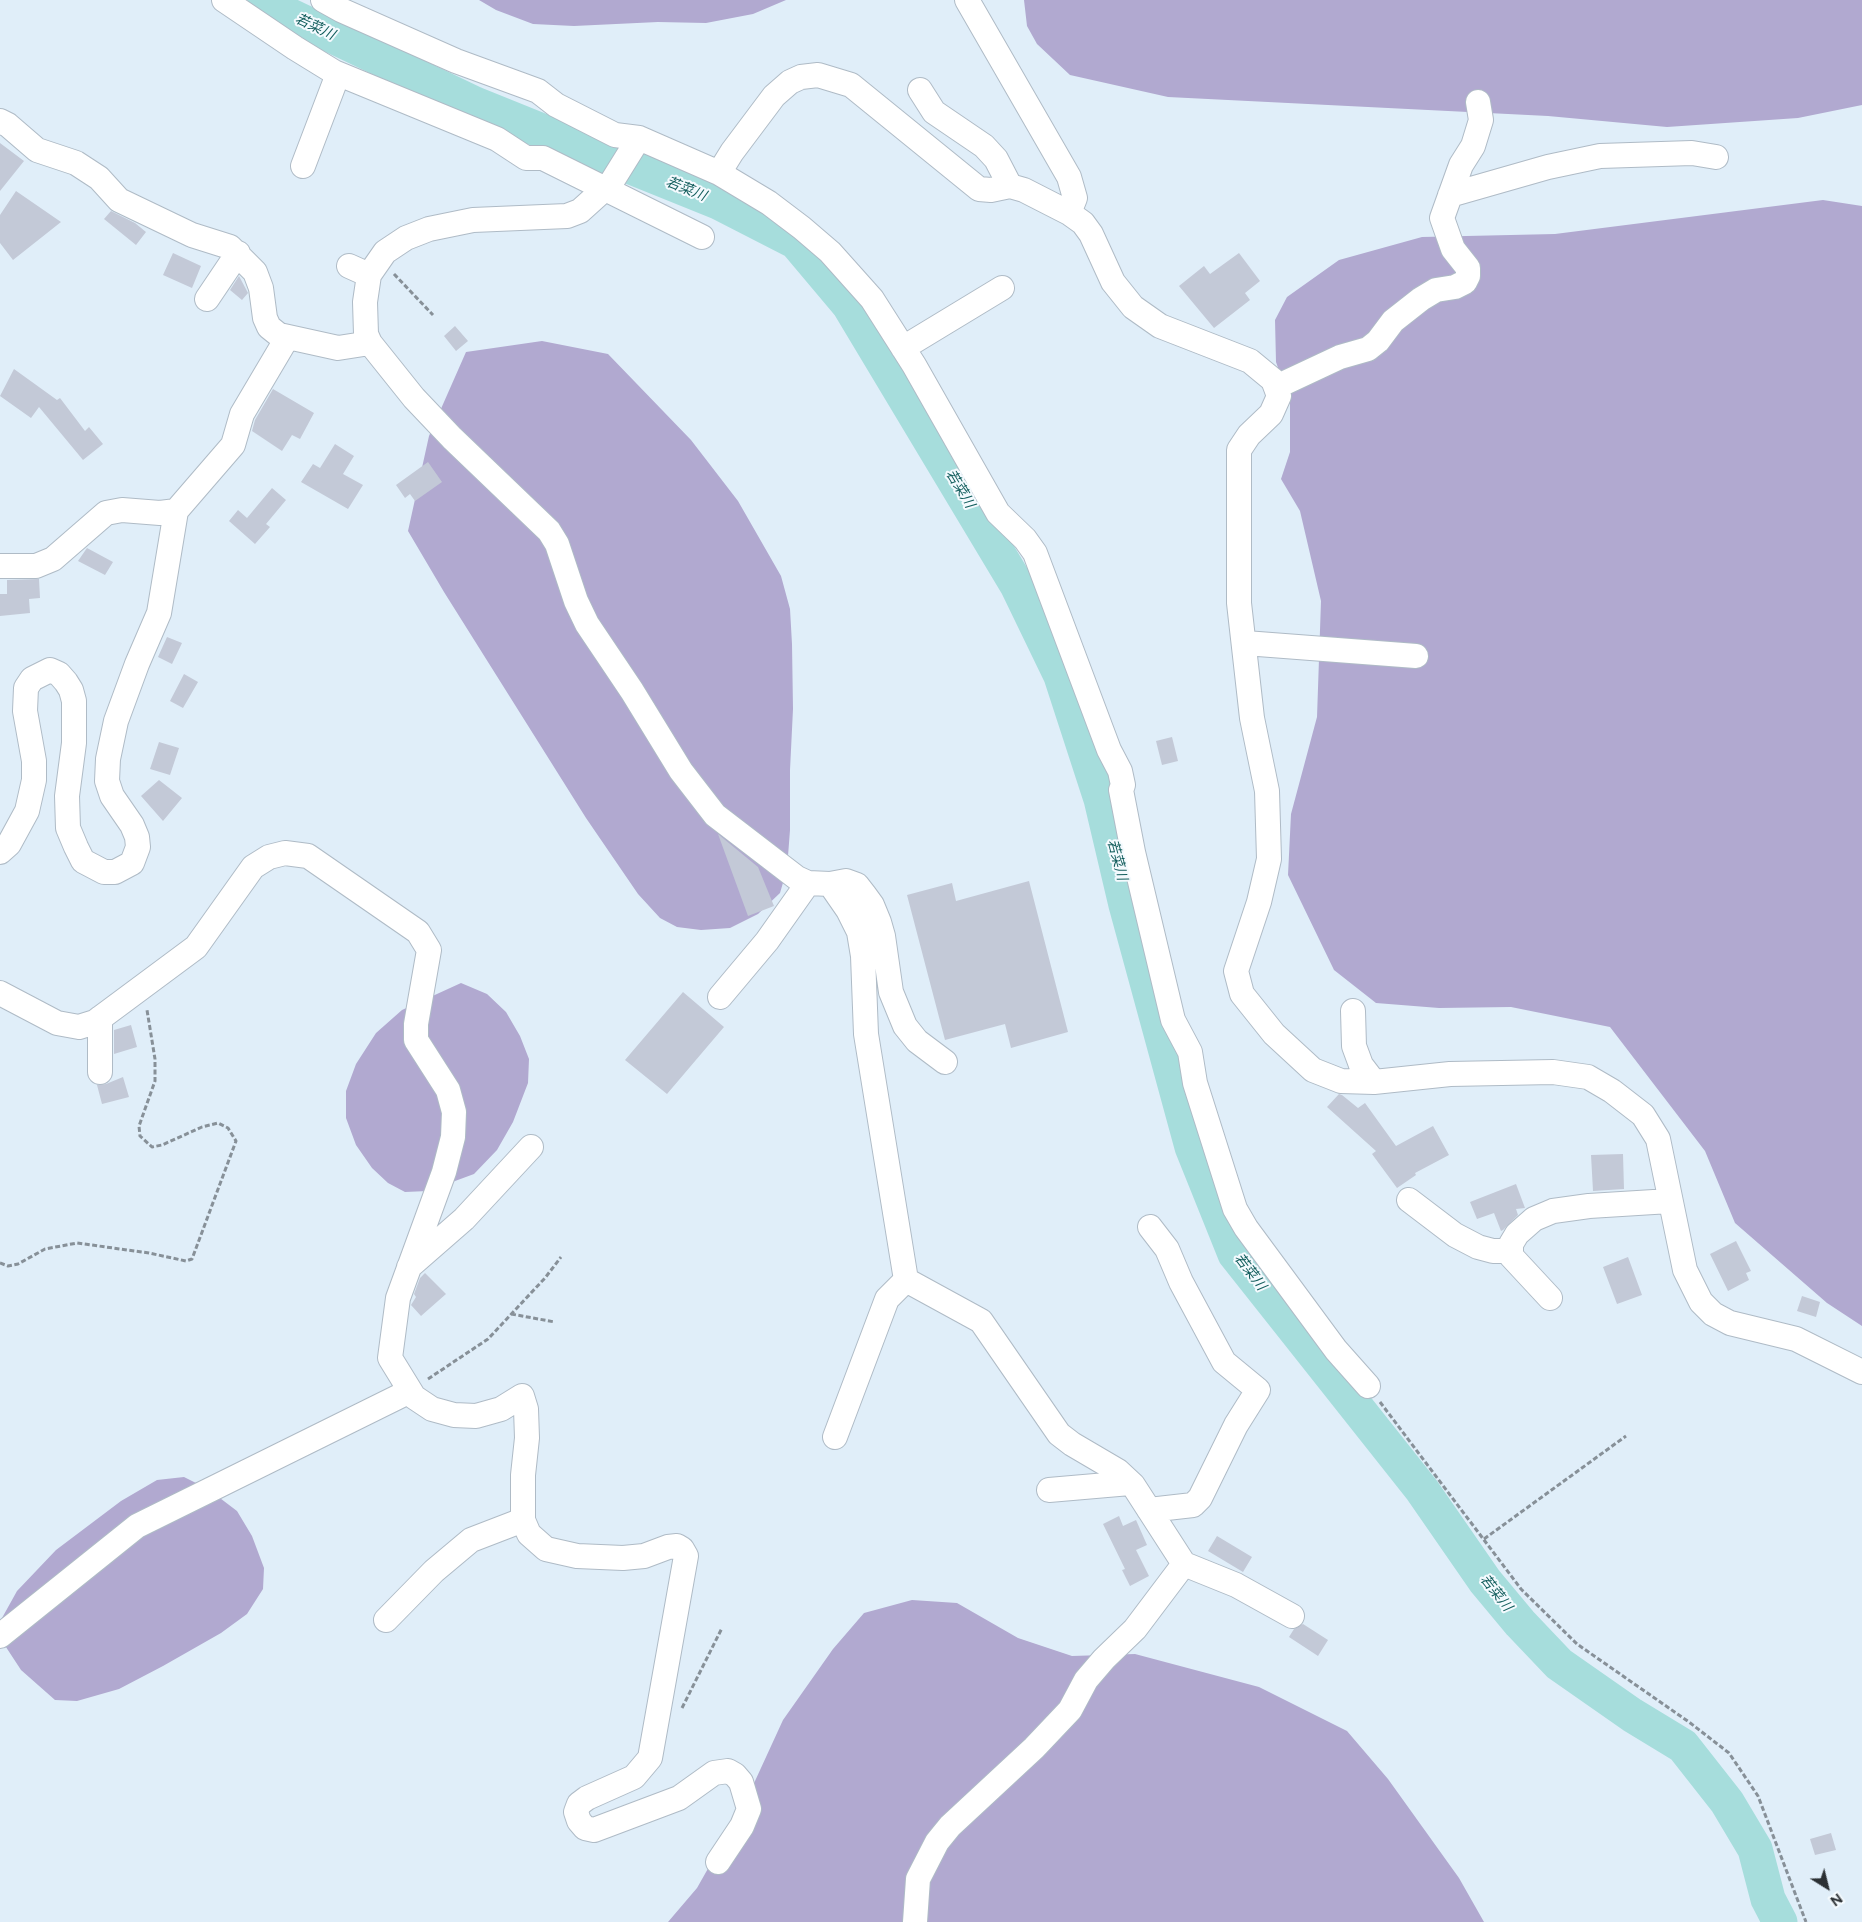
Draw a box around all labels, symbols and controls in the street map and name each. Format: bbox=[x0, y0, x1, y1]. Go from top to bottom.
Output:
water label: 若菜川 bbox=[292, 11, 338, 43]
water label: 若菜川 bbox=[663, 173, 709, 205]
water label: 若菜川 bbox=[942, 467, 978, 511]
water label: 若菜川 bbox=[1103, 838, 1131, 882]
water label: 若菜川 bbox=[1231, 1250, 1269, 1294]
water label: 若菜川 bbox=[1476, 1571, 1516, 1615]
north arrow bbox=[1802, 1862, 1852, 1912]
text: N bbox=[1827, 1889, 1845, 1910]

